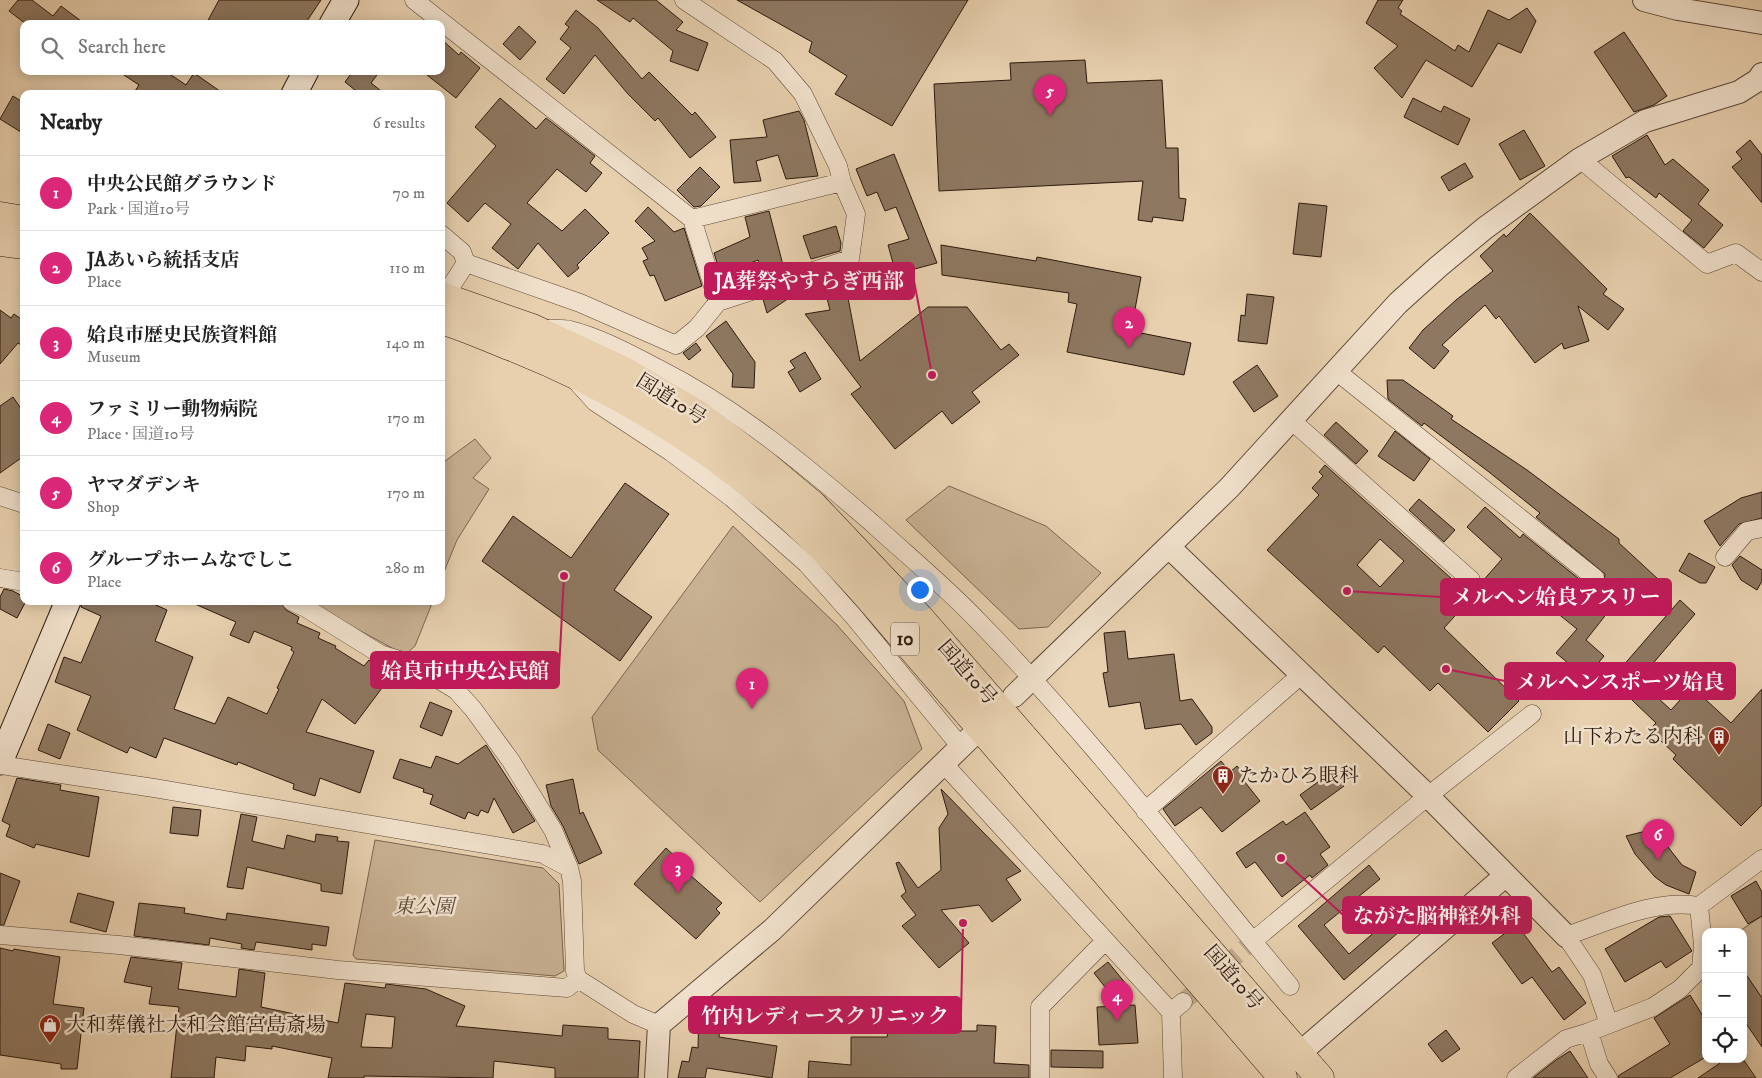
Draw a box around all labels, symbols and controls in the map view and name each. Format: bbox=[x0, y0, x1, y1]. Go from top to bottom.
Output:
search box bbox=[20, 20, 445, 75]
icon: search bbox=[38, 34, 66, 62]
text: Search here bbox=[78, 36, 166, 59]
pin: 5 bbox=[1034, 75, 1066, 116]
text: Nearby bbox=[40, 110, 102, 136]
text: 6 results bbox=[372, 113, 425, 133]
text: 中央公民館グラウンド bbox=[87, 173, 277, 196]
text: 1 bbox=[53, 183, 59, 203]
text: 70 m bbox=[393, 183, 425, 203]
text: Park · 国道10号 bbox=[87, 199, 190, 219]
text: JAあいら統括支店 bbox=[87, 249, 239, 272]
text: 2 bbox=[52, 258, 60, 278]
text: 110 m bbox=[389, 258, 425, 278]
callout: JA葬祭やすらぎ西部 bbox=[705, 263, 914, 299]
text: JA葬祭やすらぎ西部 bbox=[712, 269, 904, 295]
text: Place bbox=[87, 272, 121, 292]
pin: 2 bbox=[1113, 307, 1145, 348]
text: 姶良市歴史民族資料館 bbox=[87, 324, 277, 347]
text: 3 bbox=[53, 333, 59, 353]
text: 140 m bbox=[386, 333, 425, 353]
text: Museum bbox=[87, 347, 141, 367]
street label: 国道10号 bbox=[631, 369, 711, 431]
text: ファミリー動物病院 bbox=[87, 398, 258, 421]
text: 4 bbox=[51, 408, 61, 428]
text: 170 m bbox=[387, 408, 425, 428]
text: Place · 国道10号 bbox=[87, 424, 194, 444]
text: ヤマダデンキ bbox=[87, 474, 201, 497]
text: 5 bbox=[52, 483, 60, 503]
text: 170 m bbox=[387, 483, 425, 503]
text: Shop bbox=[87, 497, 120, 517]
text: グループホームなでしこ bbox=[87, 549, 294, 572]
text: 6 bbox=[52, 558, 60, 578]
text: 280 m bbox=[385, 558, 425, 578]
text: Place bbox=[87, 572, 121, 592]
your location bbox=[907, 577, 933, 603]
callout: メルヘン姶良アスリー bbox=[1441, 579, 1671, 615]
text: メルヘン姶良アスリー bbox=[1451, 585, 1661, 611]
road number: 10 bbox=[891, 622, 919, 656]
street label: 国道10号 bbox=[932, 635, 1002, 711]
callout: 姶良市中央公民館 bbox=[371, 652, 559, 688]
text: 姶良市中央公民館 bbox=[381, 659, 549, 685]
callout: メルヘンスポーツ姶良 bbox=[1505, 663, 1735, 699]
pin: 1 bbox=[736, 668, 768, 709]
text: メルヘンスポーツ姶良 bbox=[1516, 670, 1724, 696]
place label: 山下わたる内科 bbox=[1563, 725, 1703, 750]
building icon: 山下わたる内科 bbox=[1707, 725, 1731, 756]
building icon: たかひろ眼科 bbox=[1211, 764, 1235, 795]
place label: たかひろ眼科 bbox=[1239, 764, 1359, 789]
pin: 6 bbox=[1642, 819, 1674, 860]
pin: 3 bbox=[662, 852, 694, 893]
park label: 東公園 bbox=[394, 895, 457, 920]
callout: ながた脳神経外科 bbox=[1343, 897, 1531, 933]
text: ながた脳神経外科 bbox=[1353, 904, 1521, 930]
map controls bbox=[1702, 928, 1747, 1063]
button: + bbox=[1702, 928, 1747, 973]
street label: 国道10号 bbox=[1198, 940, 1268, 1016]
button: − bbox=[1702, 973, 1747, 1018]
pin: 4 bbox=[1101, 980, 1133, 1021]
callout: 竹内レディースクリニック bbox=[689, 997, 961, 1033]
text: 竹内レディースクリニック bbox=[701, 1004, 949, 1030]
shop icon: 大和葬儀社大和会館宮島斎場 bbox=[38, 1013, 62, 1044]
place label: 大和葬儀社大和会館宮島斎場 bbox=[66, 1013, 326, 1038]
button: locate bbox=[1702, 1018, 1747, 1063]

